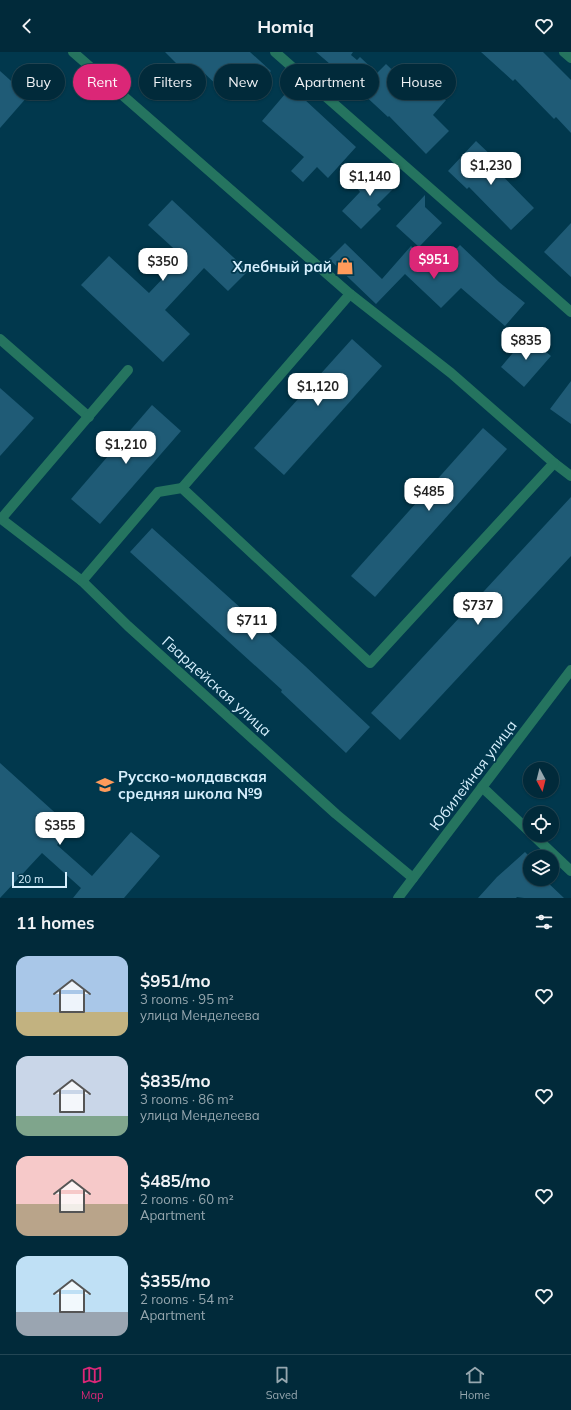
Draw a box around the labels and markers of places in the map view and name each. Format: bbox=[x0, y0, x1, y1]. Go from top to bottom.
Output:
pin: $1,230 bbox=[458, 152, 524, 186]
pin: $1,140 bbox=[337, 163, 403, 197]
pin: $951 bbox=[410, 246, 458, 280]
pin: $350 bbox=[139, 248, 187, 282]
shop icon: Хлебный рай bbox=[335, 256, 355, 276]
place label: Хлебный рай bbox=[232, 257, 332, 276]
pin: $835 bbox=[502, 327, 550, 361]
pin: $1,120 bbox=[285, 373, 351, 407]
pin: $1,210 bbox=[93, 431, 159, 465]
pin: $485 bbox=[405, 478, 453, 512]
pin: $737 bbox=[454, 592, 502, 626]
pin: $711 bbox=[228, 607, 276, 641]
place label: Русско-молдавская средняя школа №9 bbox=[118, 767, 267, 803]
school or university icon: Русско-молдавская средняя школа №9 bbox=[95, 775, 115, 795]
pin: $355 bbox=[36, 812, 84, 846]

